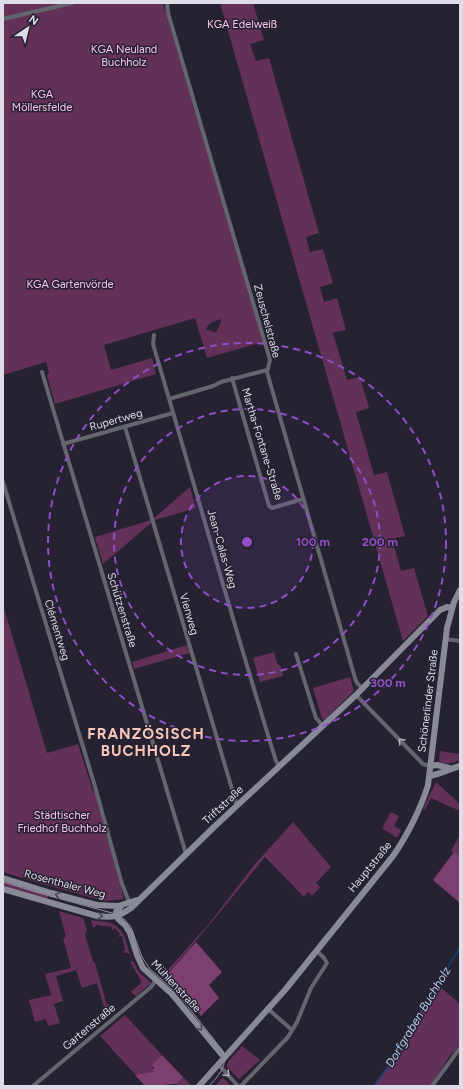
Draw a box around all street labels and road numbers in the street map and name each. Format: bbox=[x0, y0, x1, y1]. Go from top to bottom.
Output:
street label: Zeuschelstraße bbox=[251, 283, 283, 359]
street label: Martha-Fontane-Straße bbox=[239, 386, 285, 502]
street label: Rupertweg bbox=[88, 406, 144, 434]
street label: Jean-Calas-Weg bbox=[204, 508, 240, 590]
street label: Schützenstraße bbox=[104, 571, 140, 649]
street label: Vienweg bbox=[177, 591, 201, 637]
street label: Clémentweg bbox=[42, 598, 72, 662]
street label: Schönerlinder Straße bbox=[415, 649, 441, 753]
street label: Triftstraße bbox=[200, 783, 246, 827]
street label: Hauptstraße bbox=[346, 839, 394, 895]
street label: Rosenthaler Weg bbox=[23, 867, 107, 901]
street label: Mühlenstraße bbox=[148, 957, 204, 1015]
street label: Gartenstraße bbox=[60, 1001, 118, 1053]

